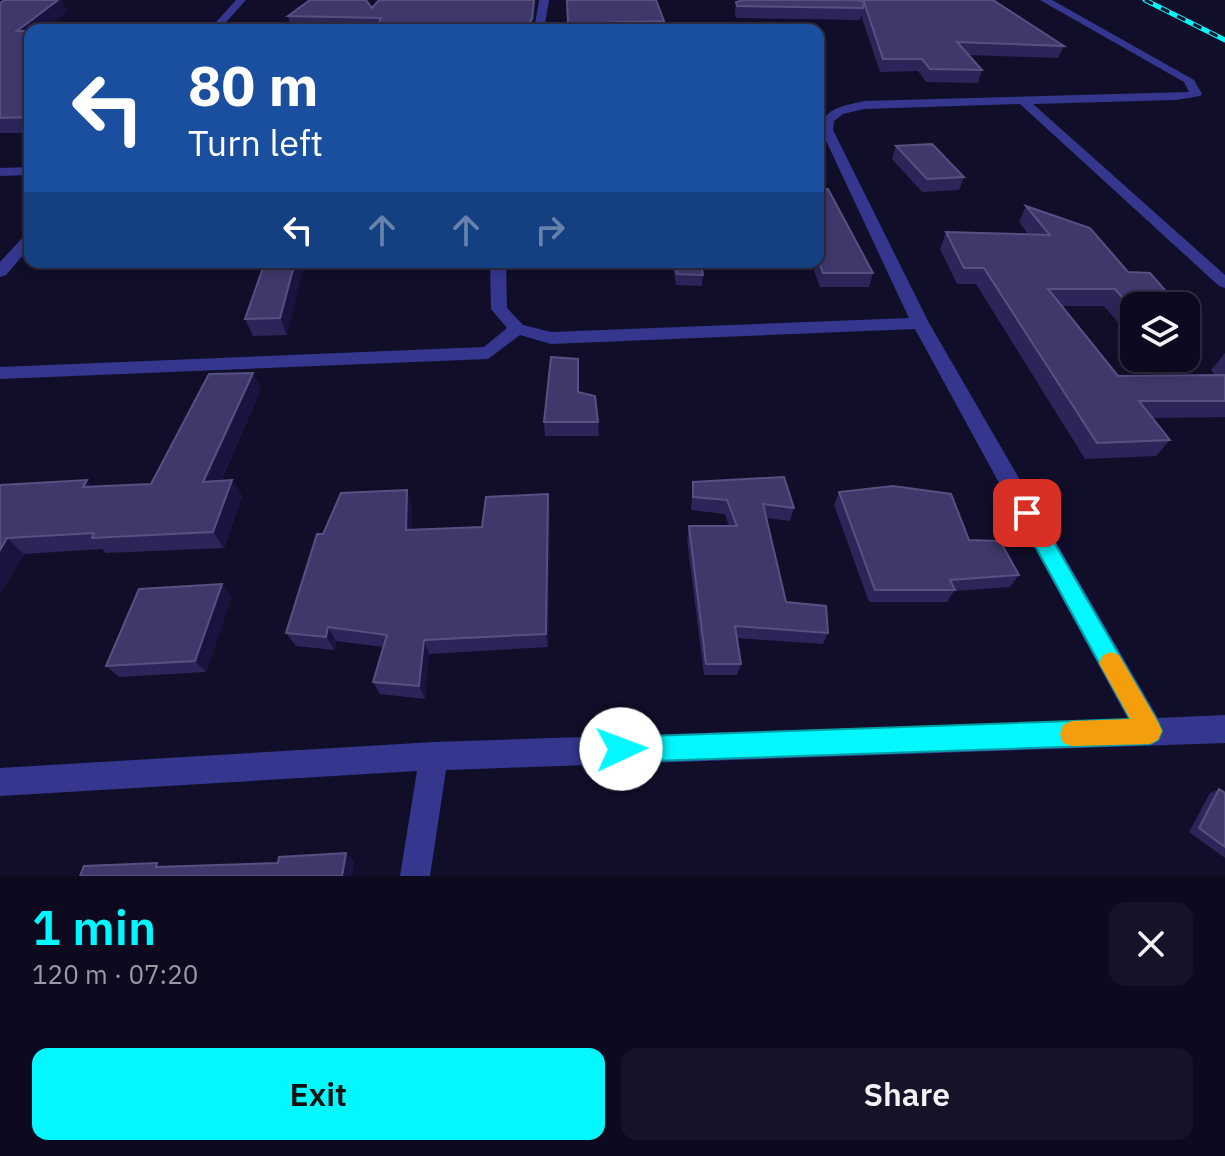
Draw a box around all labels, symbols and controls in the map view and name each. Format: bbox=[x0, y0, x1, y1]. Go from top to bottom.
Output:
text: 80 m bbox=[188, 49, 318, 121]
icon: left bbox=[56, 56, 160, 160]
text: Turn left bbox=[188, 119, 323, 166]
icon: left bbox=[276, 208, 320, 252]
icon: ahead bbox=[360, 208, 404, 252]
icon: ahead bbox=[444, 208, 488, 252]
icon: right bbox=[528, 208, 572, 252]
map controls bbox=[1120, 292, 1200, 372]
button: layers bbox=[1120, 292, 1200, 372]
pin bbox=[993, 479, 1061, 547]
icon: arrive bbox=[1005, 491, 1049, 535]
position arrow bbox=[579, 707, 663, 791]
text: 1 min bbox=[32, 896, 156, 958]
button: close bbox=[1109, 902, 1193, 986]
text: 120 m · 07:20 bbox=[32, 957, 198, 991]
button: Exit bbox=[32, 1048, 605, 1140]
button: Share bbox=[621, 1048, 1193, 1140]

